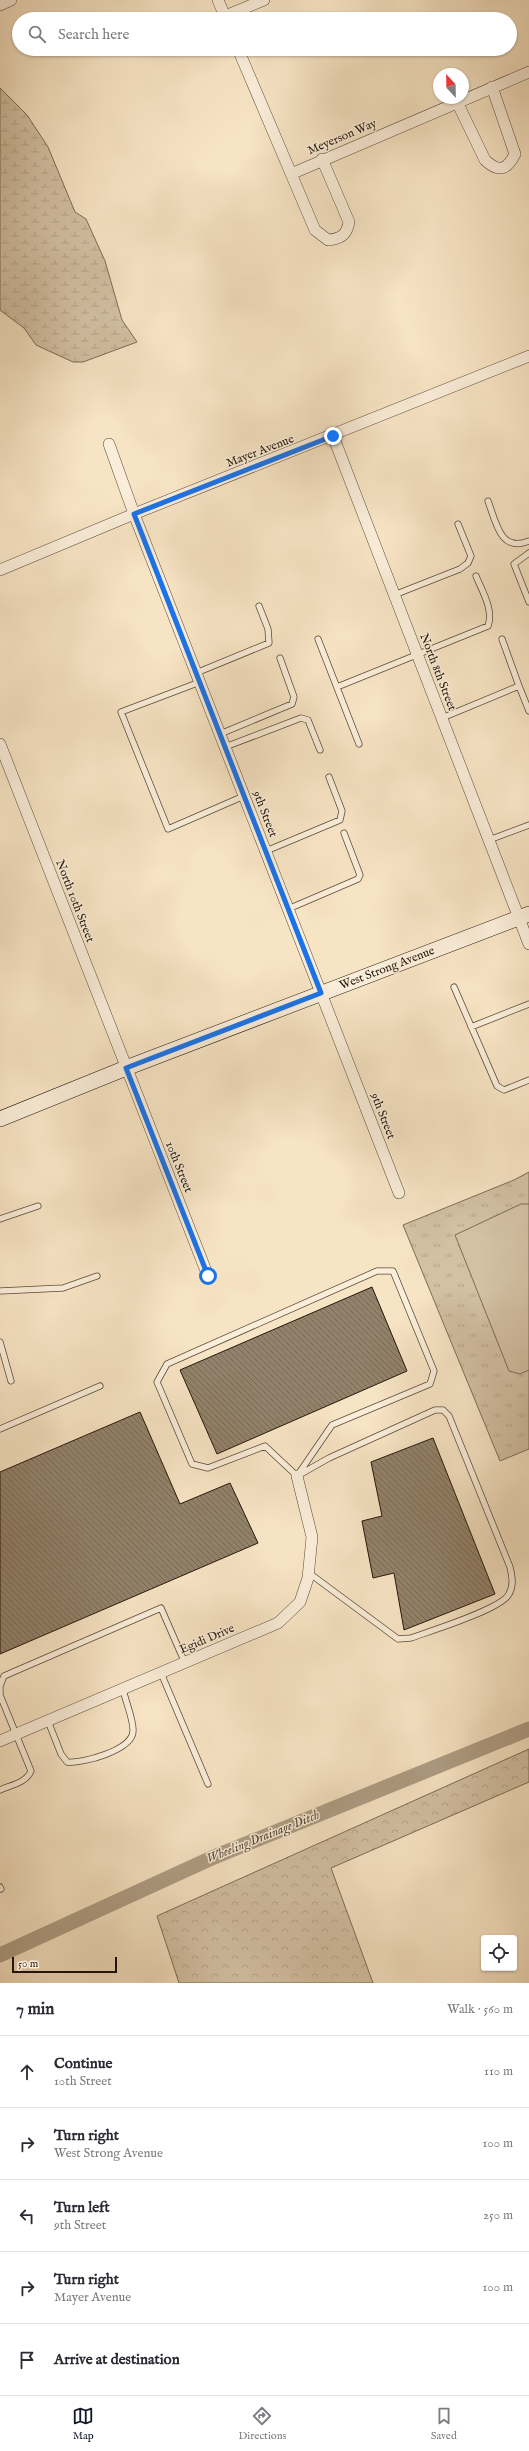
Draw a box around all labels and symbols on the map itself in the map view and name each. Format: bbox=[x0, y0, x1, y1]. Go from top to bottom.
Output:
north arrow bbox=[433, 68, 469, 104]
street label: Meyerson Way bbox=[305, 116, 379, 158]
route end bbox=[324, 427, 342, 445]
street label: Mayer Avenue bbox=[224, 431, 296, 471]
street label: North 8th Street bbox=[416, 631, 460, 713]
street label: 9th Street bbox=[249, 788, 281, 839]
street label: North 10th Street bbox=[52, 858, 98, 944]
street label: West Strong Avenue bbox=[337, 943, 437, 993]
street label: 9th Street bbox=[367, 1090, 399, 1141]
street label: 10th Street bbox=[162, 1140, 196, 1194]
route start bbox=[199, 1267, 217, 1285]
street label: Egidi Drive bbox=[177, 1621, 237, 1657]
water label: Wheeling Drainage Ditch bbox=[204, 1806, 323, 1868]
scale bar bbox=[12, 1955, 117, 1974]

